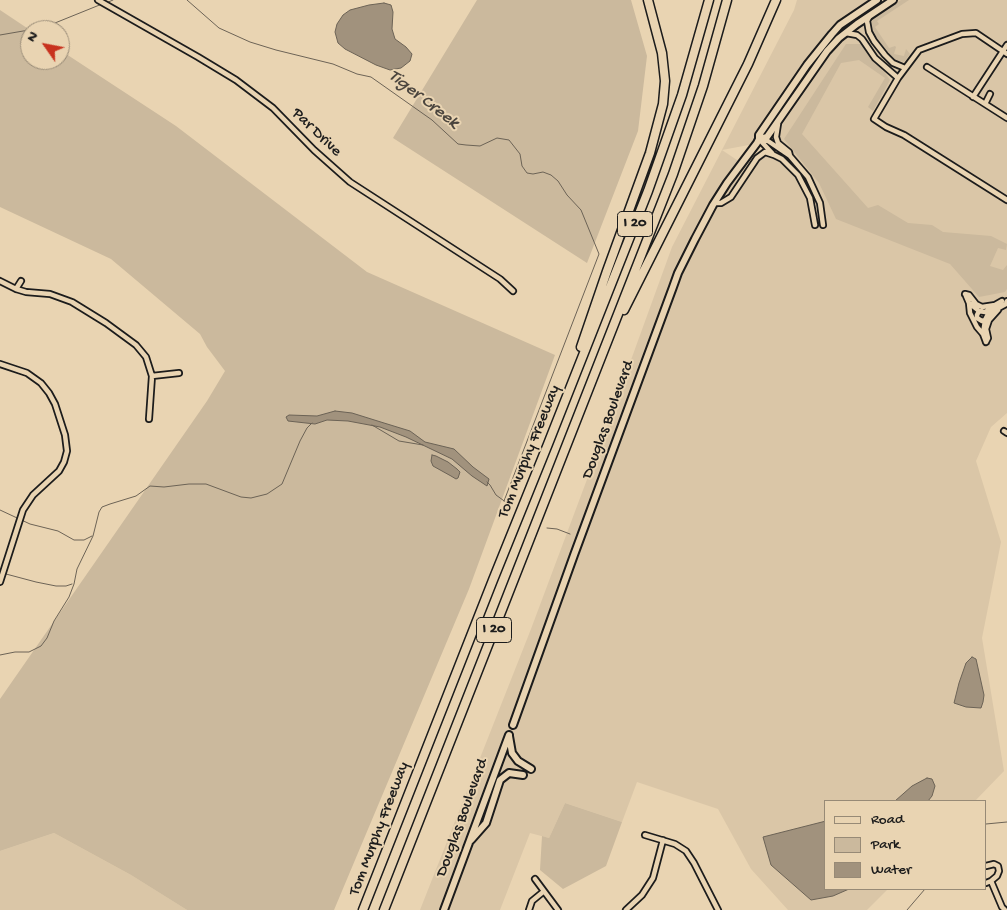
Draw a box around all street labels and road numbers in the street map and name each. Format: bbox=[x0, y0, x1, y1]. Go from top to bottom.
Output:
street label: Par Drive bbox=[287, 105, 345, 161]
road number: I 20 bbox=[618, 212, 652, 236]
street label: Douglas Boulevard bbox=[579, 358, 639, 482]
street label: Tom Murphy Freeway bbox=[495, 383, 565, 521]
road number: I 20 bbox=[476, 618, 512, 642]
street label: Douglas Boulevard bbox=[433, 756, 493, 880]
street label: Tom Murphy Freeway bbox=[346, 759, 414, 899]

